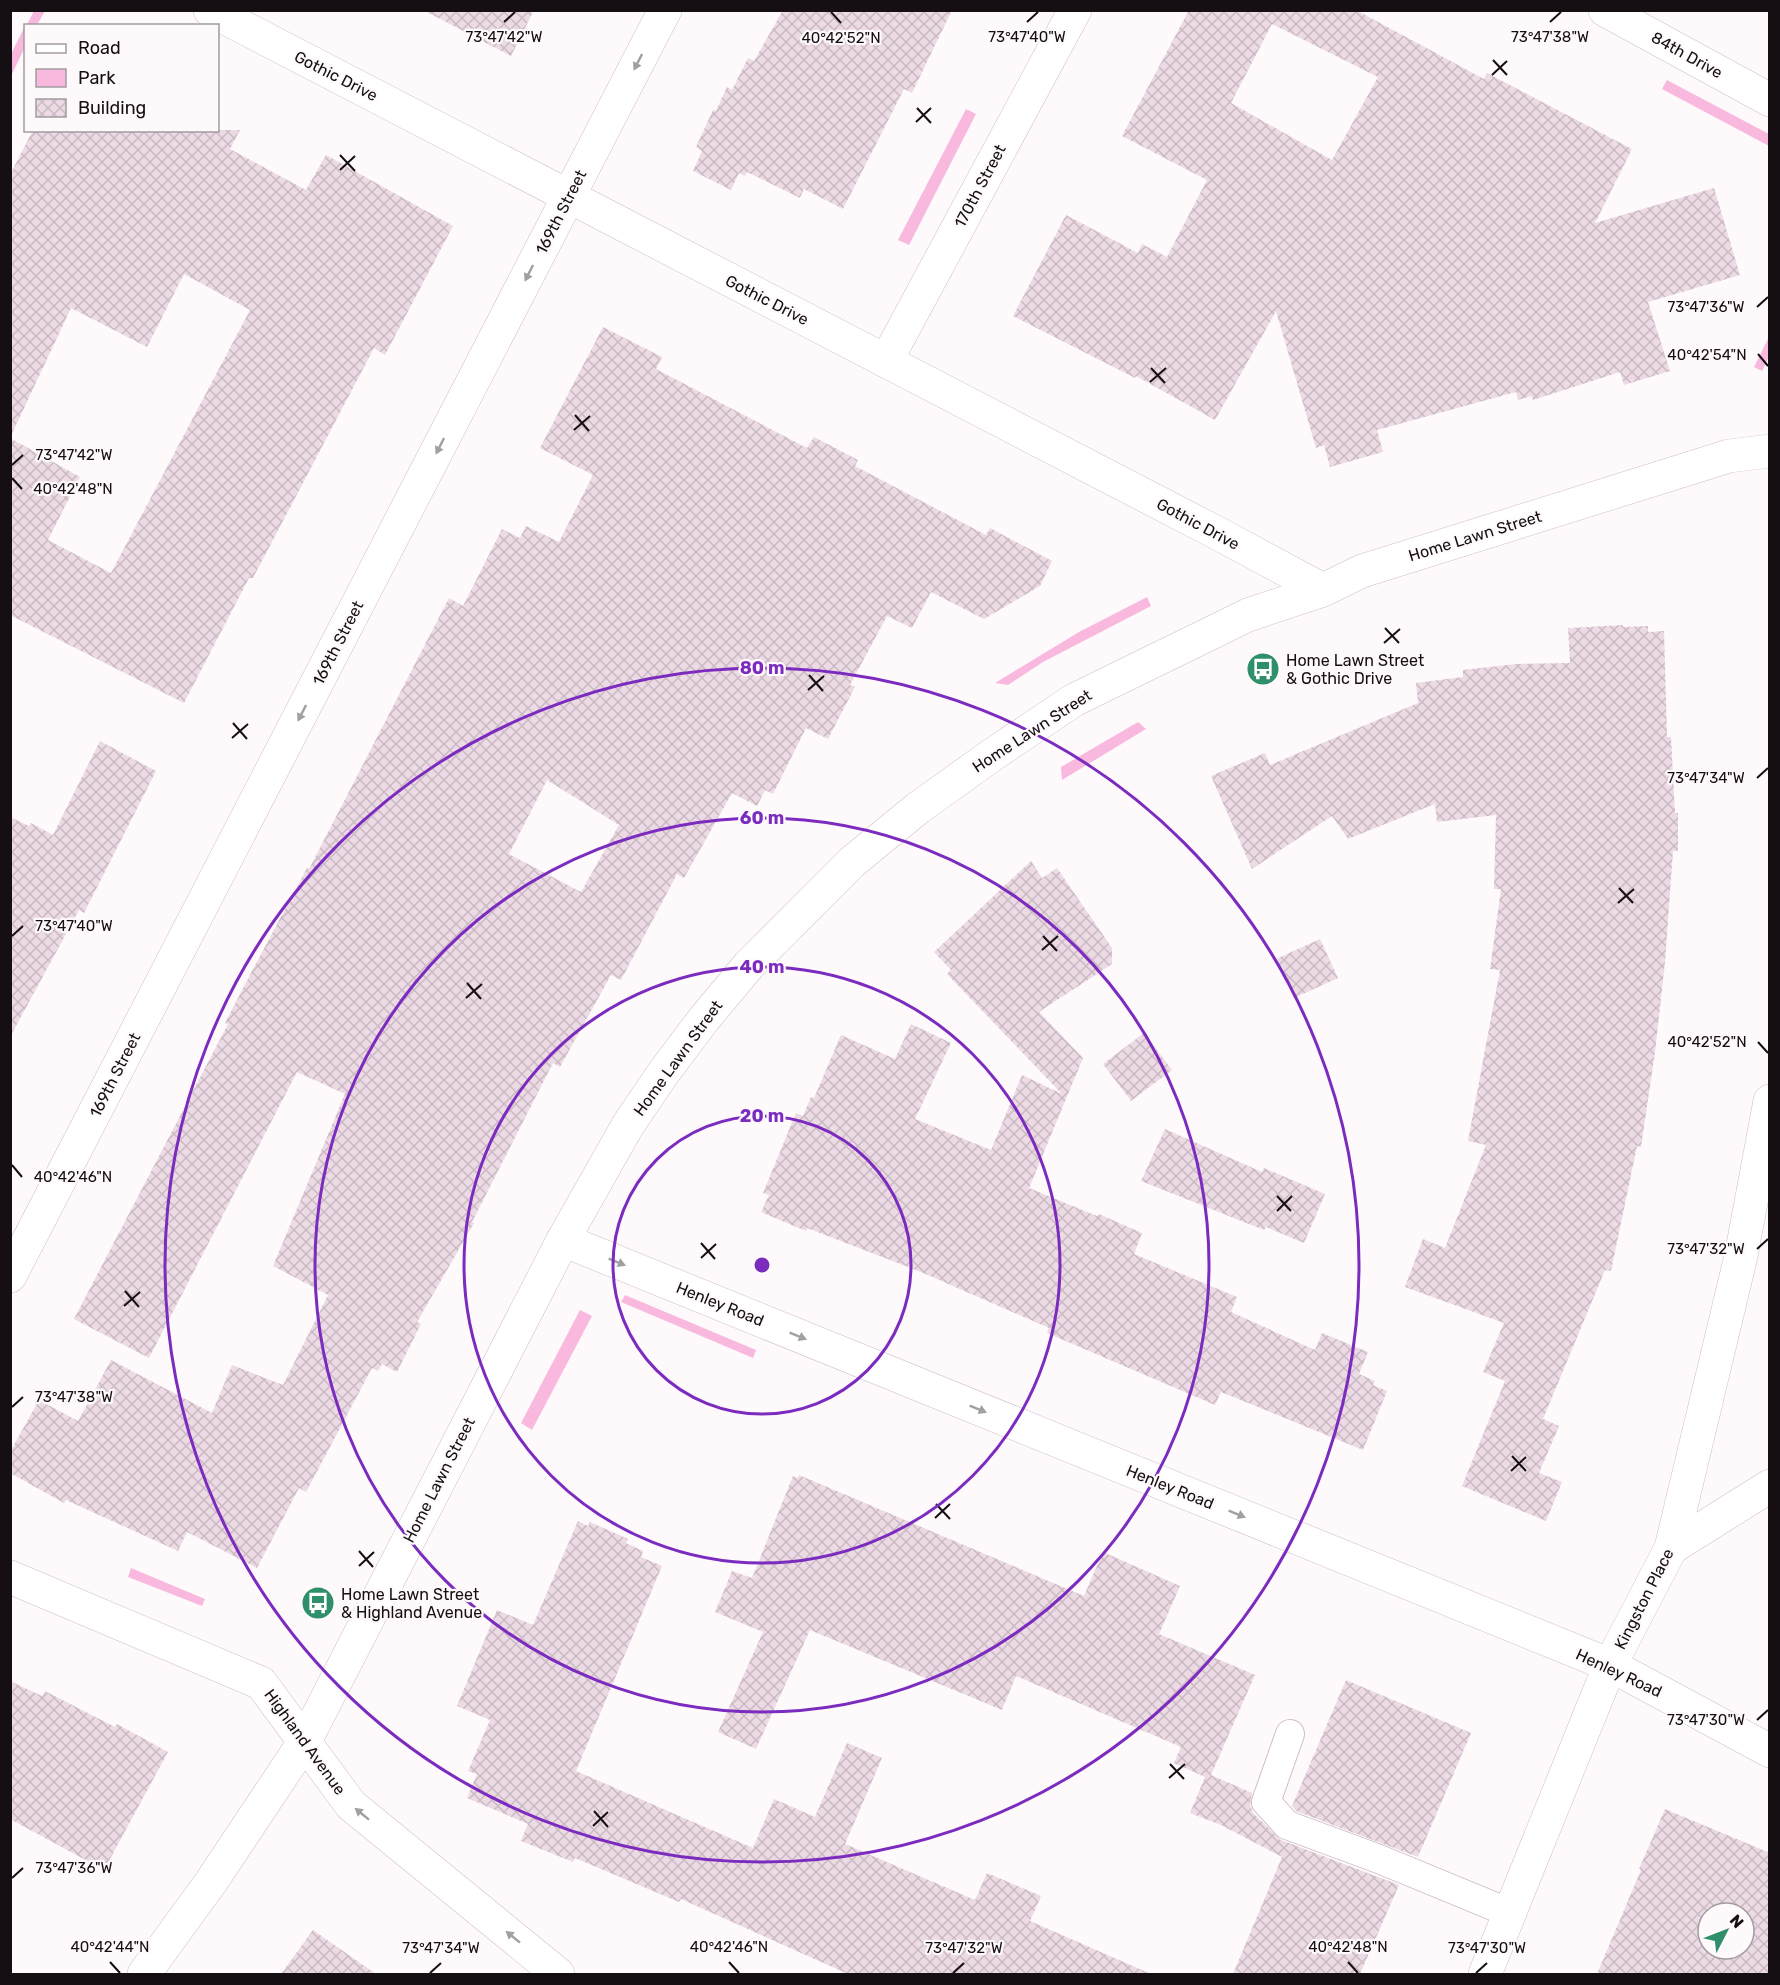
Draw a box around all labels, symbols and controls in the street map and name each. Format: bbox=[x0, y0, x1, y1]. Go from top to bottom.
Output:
legend bbox=[24, 24, 219, 132]
text: 73°47'42"W bbox=[466, 28, 542, 46]
text: 73°47'40"W bbox=[988, 28, 1066, 46]
text: 73°47'38"W bbox=[1511, 28, 1589, 46]
street label: 84th Drive bbox=[1648, 28, 1726, 82]
text: 40°42'52"N bbox=[801, 29, 881, 47]
text: Road bbox=[78, 37, 121, 59]
street label: Gothic Drive bbox=[291, 47, 381, 105]
one-way arrow bbox=[633, 54, 643, 71]
text: Park bbox=[78, 67, 116, 89]
text: Building bbox=[78, 97, 146, 119]
street label: 170th Street bbox=[950, 141, 1010, 231]
street label: 169th Street bbox=[532, 167, 590, 257]
one-way arrow bbox=[524, 265, 534, 282]
street label: Gothic Drive bbox=[722, 271, 812, 329]
text: 73°47'36"W bbox=[1667, 298, 1745, 316]
text: 40°42'54"N bbox=[1667, 346, 1747, 364]
one-way arrow bbox=[435, 438, 445, 455]
text: 73°47'42"W bbox=[36, 446, 112, 464]
text: 40°42'48"N bbox=[33, 480, 113, 498]
street label: Gothic Drive bbox=[1153, 494, 1243, 554]
street label: Home Lawn Street bbox=[1406, 507, 1544, 565]
street label: 169th Street bbox=[309, 598, 367, 688]
bus stop icon: Home Lawn Street & Gothic Drive bbox=[1245, 651, 1281, 687]
place label: Home Lawn Street & Gothic Drive bbox=[1286, 651, 1424, 688]
text: 80 m bbox=[740, 657, 784, 679]
street label: Home Lawn Street bbox=[969, 685, 1095, 777]
one-way arrow bbox=[297, 704, 307, 721]
text: 73°47'34"W bbox=[1667, 769, 1745, 787]
text: 60 m bbox=[740, 807, 784, 829]
text: 73°47'40"W bbox=[35, 917, 113, 935]
text: 40 m bbox=[740, 956, 784, 978]
street label: Home Lawn Street bbox=[630, 996, 726, 1120]
street label: 169th Street bbox=[86, 1030, 144, 1120]
text: 40°42'52"N bbox=[1667, 1033, 1747, 1051]
text: 20 m bbox=[740, 1105, 784, 1127]
text: 40°42'46"N bbox=[34, 1168, 112, 1186]
text: 73°47'32"W bbox=[1667, 1240, 1745, 1258]
centre of rings bbox=[752, 1255, 772, 1275]
one-way arrow bbox=[608, 1258, 626, 1267]
street label: Henley Road bbox=[673, 1278, 767, 1330]
one-way arrow bbox=[789, 1331, 807, 1341]
text: 73°47'38"W bbox=[35, 1388, 113, 1406]
one-way arrow bbox=[970, 1404, 988, 1414]
street label: Home Lawn Street bbox=[399, 1414, 479, 1546]
street label: Henley Road bbox=[1123, 1461, 1217, 1513]
one-way arrow bbox=[1228, 1510, 1246, 1519]
street label: Kingston Place bbox=[1610, 1545, 1678, 1653]
bus stop icon: Home Lawn Street & Highland Avenue bbox=[300, 1585, 336, 1621]
place label: Home Lawn Street & Highland Avenue bbox=[341, 1585, 482, 1622]
street label: Henley Road bbox=[1573, 1645, 1665, 1701]
street label: Highland Avenue bbox=[260, 1685, 350, 1799]
text: 73°47'30"W bbox=[1667, 1711, 1745, 1729]
one-way arrow bbox=[355, 1808, 370, 1821]
text: 73°47'36"W bbox=[35, 1859, 113, 1877]
north arrow bbox=[1696, 1901, 1756, 1961]
text: N bbox=[1726, 1911, 1748, 1932]
one-way arrow bbox=[505, 1931, 521, 1944]
text: 40°42'44"N bbox=[71, 1938, 149, 1956]
text: 40°42'46"N bbox=[690, 1938, 768, 1956]
text: 40°42'48"N bbox=[1308, 1938, 1388, 1956]
text: 73°47'34"W bbox=[402, 1939, 480, 1957]
text: 73°47'32"W bbox=[925, 1939, 1003, 1957]
text: 73°47'30"W bbox=[1448, 1939, 1526, 1957]

